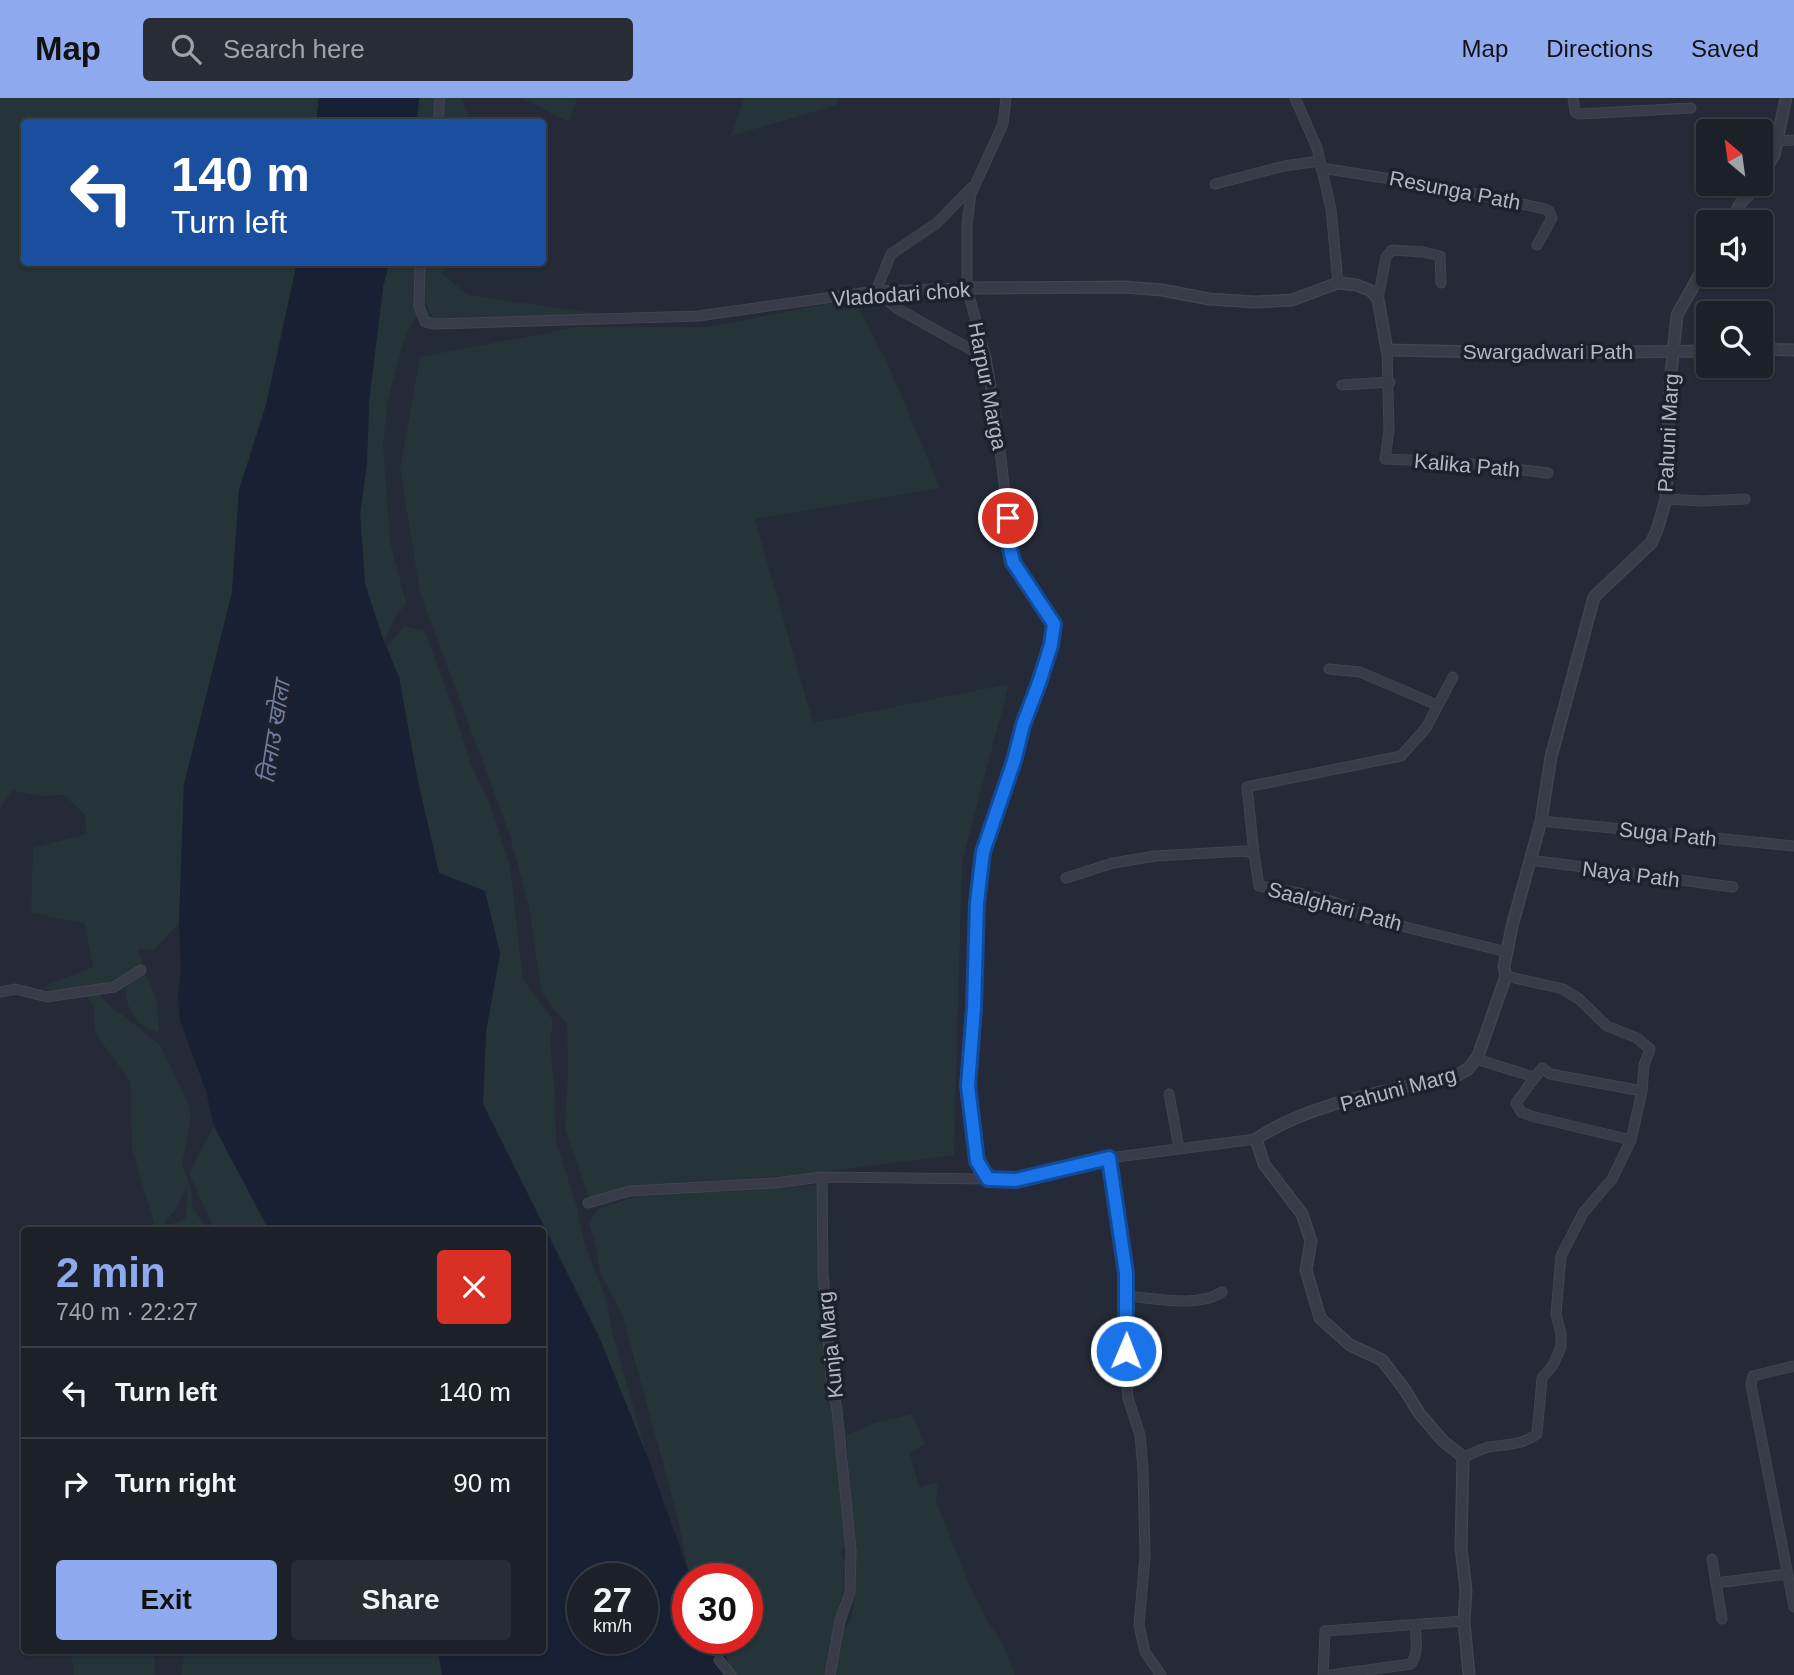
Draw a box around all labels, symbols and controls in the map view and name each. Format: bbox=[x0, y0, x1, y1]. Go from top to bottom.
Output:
search box bbox=[143, 18, 633, 81]
text: Map bbox=[35, 30, 101, 67]
icon: search bbox=[167, 30, 205, 68]
text: Search here bbox=[223, 34, 365, 64]
text: Map bbox=[1462, 35, 1508, 62]
text: Directions bbox=[1546, 35, 1653, 62]
text: Saved bbox=[1691, 35, 1759, 62]
north arrow bbox=[1696, 119, 1773, 196]
map controls bbox=[1696, 119, 1773, 378]
icon: left bbox=[56, 147, 147, 238]
text: 140 m bbox=[171, 147, 310, 201]
street label: Resunga Path bbox=[1387, 166, 1523, 214]
text: Turn left bbox=[171, 204, 287, 240]
button: sound bbox=[1696, 210, 1773, 287]
street label: Vladodari chok bbox=[831, 278, 972, 310]
button: search bbox=[1696, 301, 1773, 378]
street label: Harpur Marga bbox=[964, 320, 1012, 452]
street label: Swargadwari Path bbox=[1463, 340, 1633, 363]
street label: Pahuni Marg bbox=[1653, 373, 1683, 493]
street label: Kalika Path bbox=[1413, 449, 1521, 481]
pin bbox=[978, 488, 1038, 548]
icon: arrive bbox=[989, 499, 1027, 537]
water label: तिनाउ खोला bbox=[253, 675, 296, 785]
street label: Suga Path bbox=[1618, 817, 1718, 851]
street label: Naya Path bbox=[1581, 857, 1681, 891]
street label: Saalghari Path bbox=[1265, 877, 1405, 935]
street label: Pahuni Marg bbox=[1338, 1062, 1458, 1116]
text: 2 min bbox=[56, 1249, 166, 1296]
button: close bbox=[437, 1250, 511, 1324]
street label: Kunja Marg bbox=[813, 1290, 847, 1400]
text: 740 m · 22:27 bbox=[56, 1299, 198, 1325]
position arrow bbox=[1089, 1314, 1163, 1388]
icon: left bbox=[56, 1374, 94, 1412]
text: Turn left bbox=[115, 1377, 217, 1407]
text: 140 m bbox=[439, 1377, 511, 1407]
icon: right bbox=[56, 1465, 94, 1503]
text: Turn right bbox=[115, 1468, 236, 1498]
text: 90 m bbox=[453, 1468, 511, 1498]
button: Exit bbox=[56, 1560, 277, 1640]
button: Share bbox=[291, 1560, 511, 1640]
speed limit sign: 30 bbox=[672, 1563, 763, 1654]
text: 27 bbox=[593, 1580, 632, 1619]
text: km/h bbox=[593, 1616, 632, 1636]

